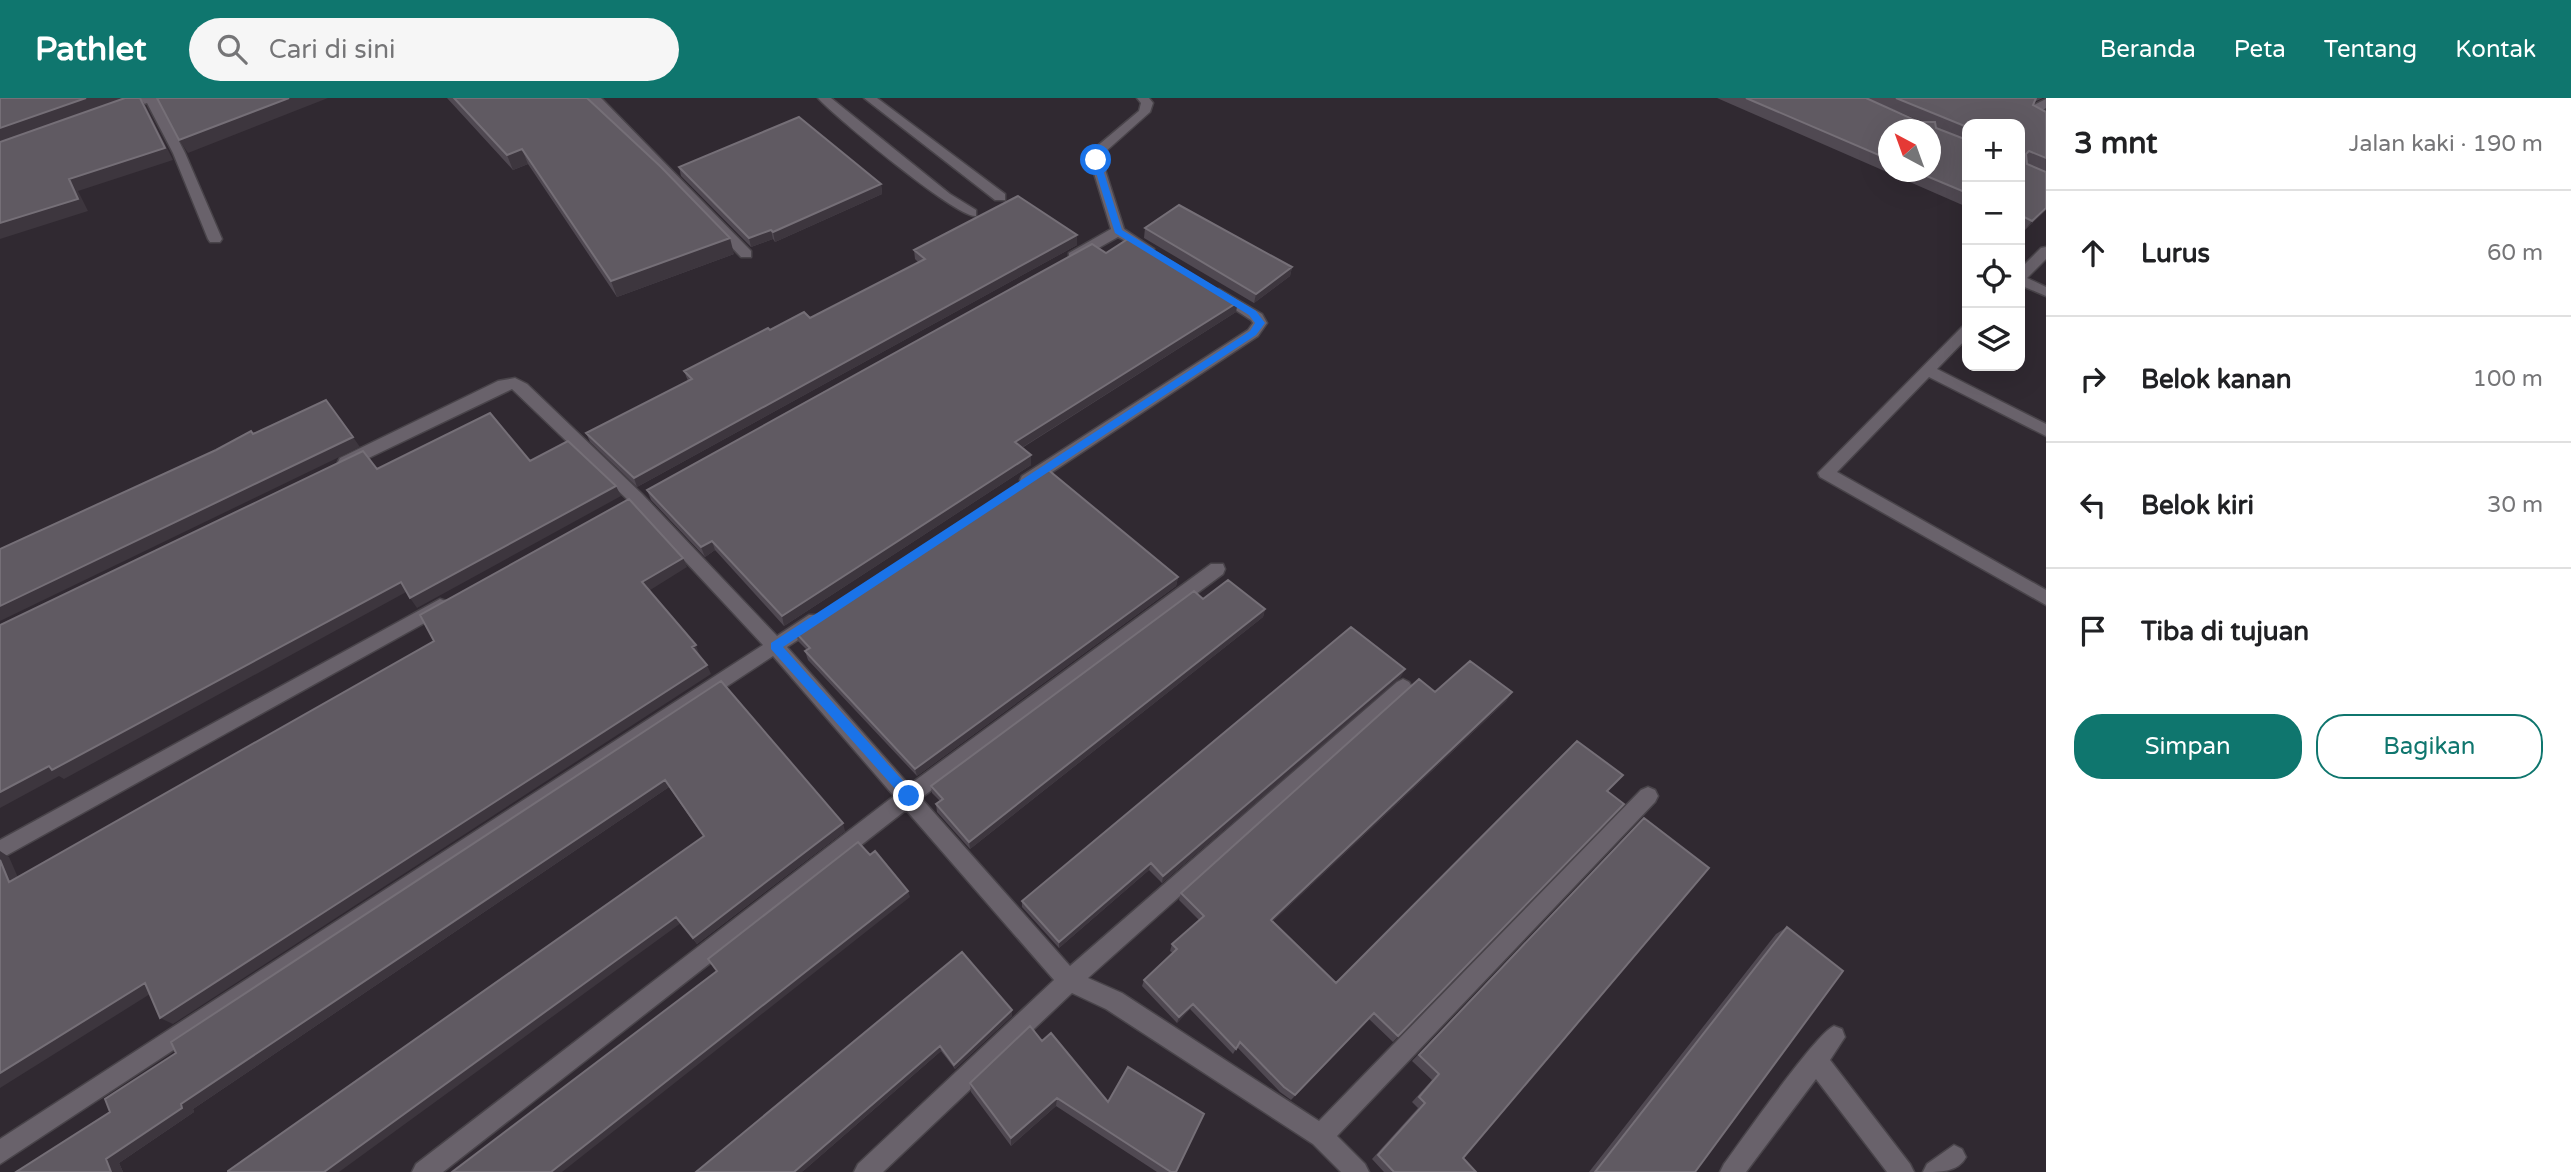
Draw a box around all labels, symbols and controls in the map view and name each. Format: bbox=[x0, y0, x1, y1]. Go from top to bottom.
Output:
search box bbox=[189, 18, 679, 81]
text: Pathlet bbox=[35, 30, 147, 69]
icon: search bbox=[213, 30, 251, 68]
text: Cari di sini bbox=[269, 34, 395, 65]
text: Beranda bbox=[2100, 35, 2196, 64]
text: Peta bbox=[2234, 35, 2286, 64]
text: Tentang bbox=[2324, 35, 2417, 64]
text: Kontak bbox=[2455, 35, 2536, 64]
north arrow bbox=[1878, 119, 1941, 182]
map controls bbox=[1962, 119, 2025, 371]
button: + bbox=[1962, 119, 2025, 182]
text: 3 mnt bbox=[2074, 125, 2158, 162]
text: Jalan kaki · 190 m bbox=[2349, 130, 2543, 158]
route start bbox=[1080, 144, 1111, 175]
button: − bbox=[1962, 182, 2025, 245]
icon: ahead bbox=[2074, 234, 2112, 272]
text: Lurus bbox=[2141, 238, 2210, 269]
text: 60 m bbox=[2487, 239, 2543, 267]
button: locate bbox=[1962, 245, 2025, 308]
button: layers bbox=[1962, 308, 2025, 371]
icon: right bbox=[2074, 360, 2112, 398]
text: Belok kanan bbox=[2141, 364, 2292, 395]
text: 100 m bbox=[2473, 365, 2543, 393]
icon: left bbox=[2074, 486, 2112, 524]
text: Belok kiri bbox=[2141, 490, 2254, 521]
text: 30 m bbox=[2487, 491, 2543, 519]
icon: arrive bbox=[2074, 612, 2112, 650]
text: Tiba di tujuan bbox=[2141, 616, 2309, 647]
button: Simpan bbox=[2074, 714, 2302, 779]
button: Bagikan bbox=[2316, 714, 2543, 779]
route end bbox=[893, 780, 924, 811]

